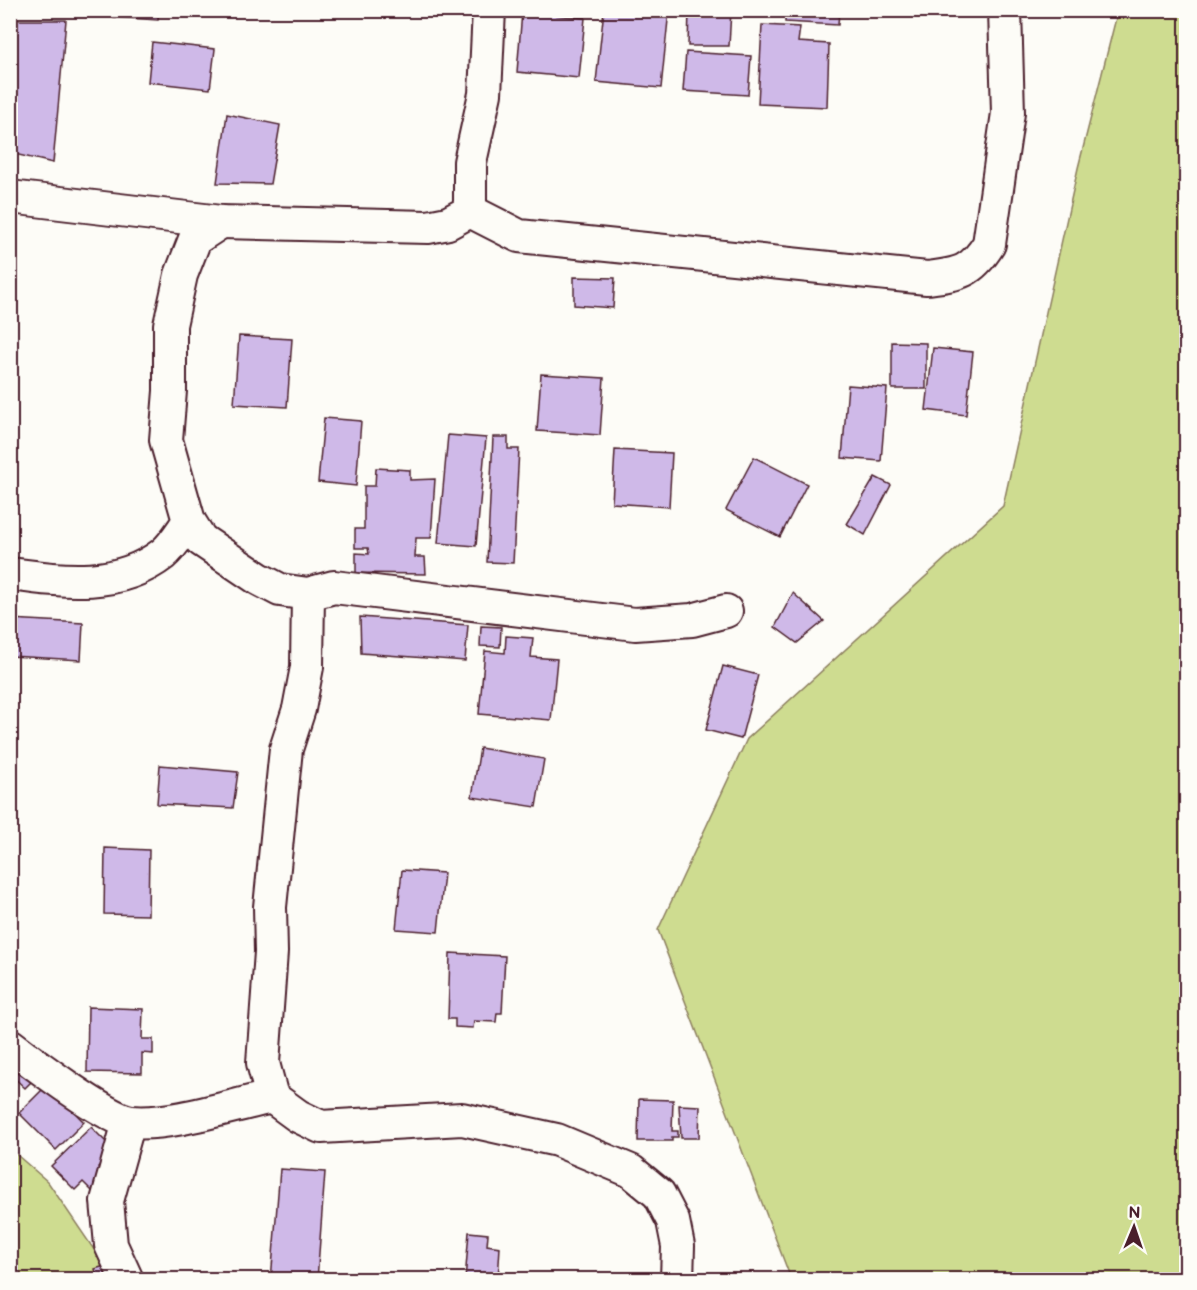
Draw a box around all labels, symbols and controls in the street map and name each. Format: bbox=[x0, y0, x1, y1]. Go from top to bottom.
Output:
north arrow bbox=[1104, 1197, 1164, 1257]
text: N bbox=[1128, 1204, 1141, 1223]

